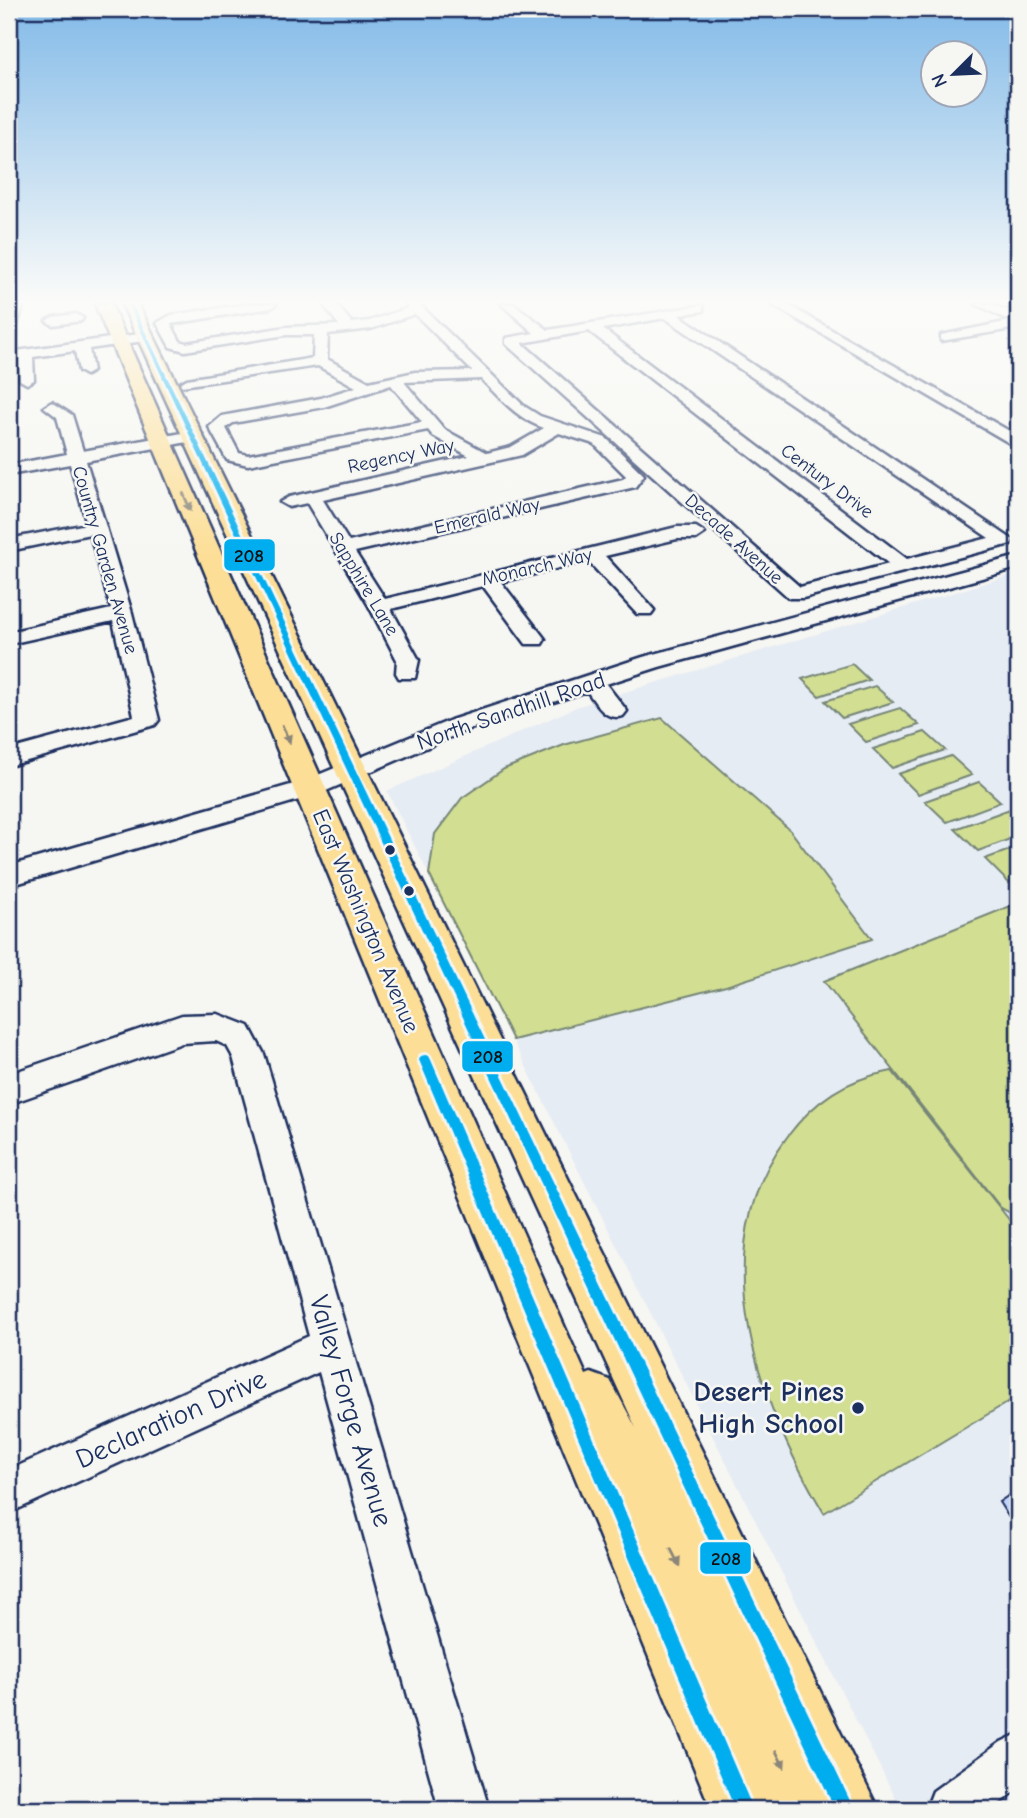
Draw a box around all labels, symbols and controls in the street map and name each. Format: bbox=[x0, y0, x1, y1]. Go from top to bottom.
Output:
north arrow bbox=[918, 38, 988, 108]
text: N bbox=[927, 70, 952, 91]
street label: Regency Way bbox=[346, 434, 457, 478]
street label: Century Drive bbox=[776, 439, 878, 523]
street label: Country Garden Avenue bbox=[68, 464, 142, 656]
street label: Decade Avenue bbox=[680, 489, 788, 589]
one-way arrow bbox=[181, 492, 193, 512]
street label: Emerald Way bbox=[432, 493, 542, 539]
street label: Sapphire Lane bbox=[324, 528, 404, 640]
line badge: 208 bbox=[223, 538, 276, 572]
street label: Monarch Way bbox=[480, 544, 595, 590]
text: 208 bbox=[234, 545, 264, 567]
street label: North Sandhill Road bbox=[413, 666, 609, 756]
one-way arrow bbox=[281, 723, 292, 744]
street label: East Washington Avenue bbox=[307, 805, 425, 1037]
unlabelled marker bbox=[383, 843, 397, 857]
unlabelled marker bbox=[402, 884, 416, 898]
line badge: 208 bbox=[461, 1040, 514, 1073]
text: 208 bbox=[473, 1046, 503, 1068]
street label: Valley Forge Avenue bbox=[303, 1292, 399, 1530]
street label: Declaration Drive bbox=[71, 1363, 271, 1475]
place label: Desert Pines High School bbox=[694, 1376, 844, 1440]
marker: Desert Pines High School bbox=[850, 1400, 866, 1416]
line badge: 208 bbox=[699, 1541, 752, 1575]
one-way arrow bbox=[670, 1547, 681, 1567]
text: 208 bbox=[711, 1548, 741, 1570]
one-way arrow bbox=[774, 1749, 786, 1769]

